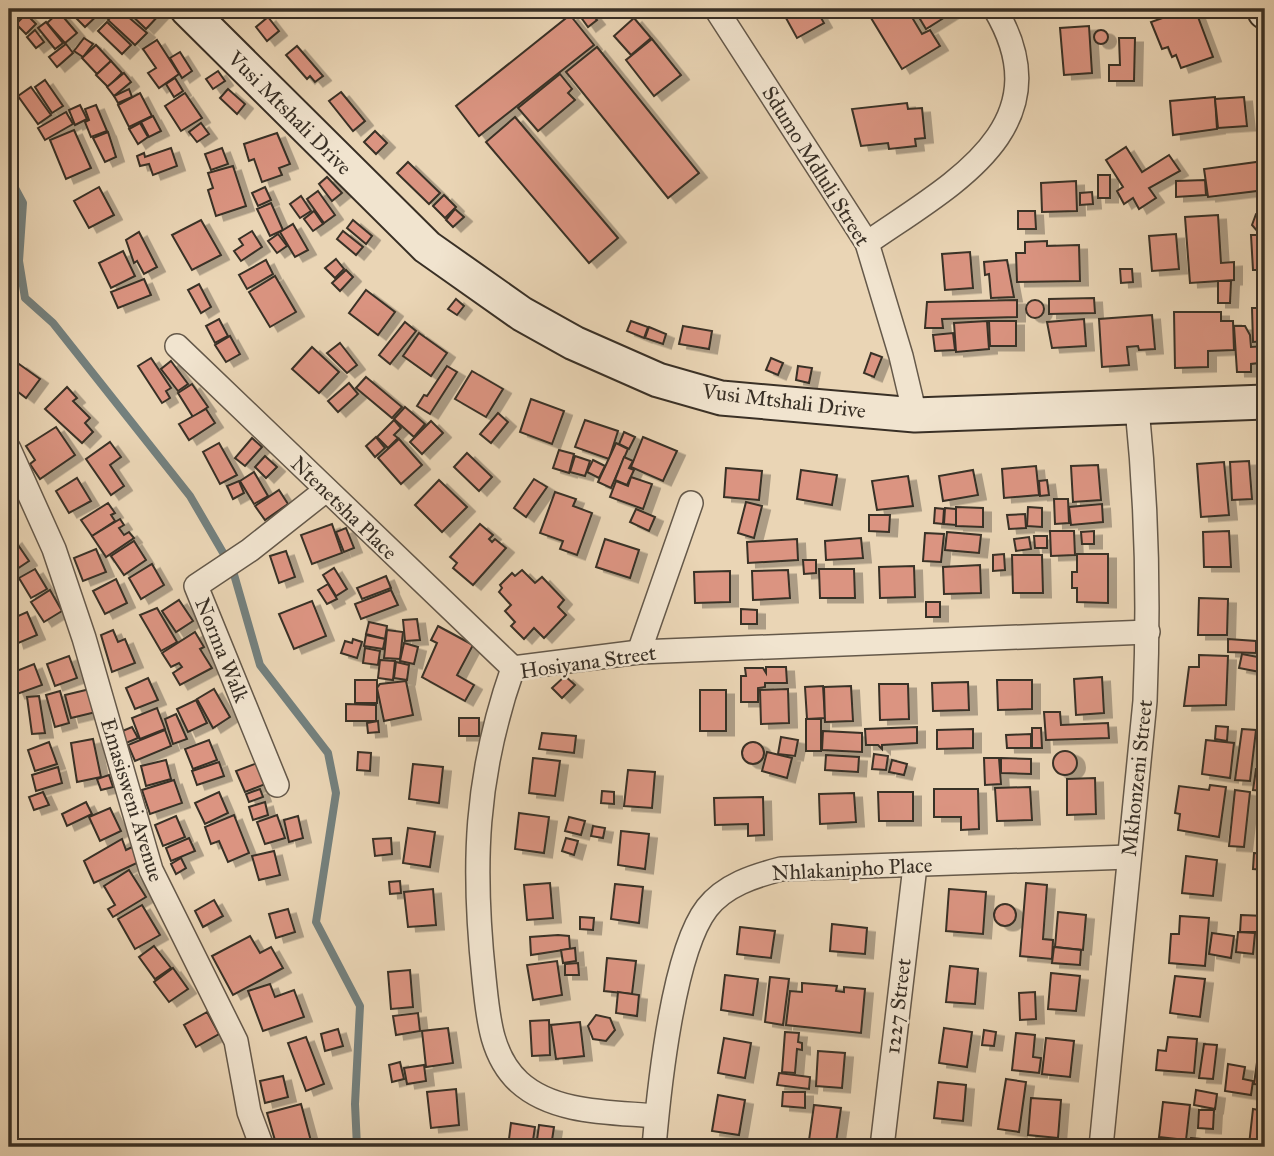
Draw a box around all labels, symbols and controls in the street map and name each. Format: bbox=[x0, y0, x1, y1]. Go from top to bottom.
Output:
street label: Vusi Mtshali Drive bbox=[222, 45, 358, 181]
street label: Sdumo Mdluli Street bbox=[756, 81, 876, 251]
street label: Vusi Mtshali Drive bbox=[700, 378, 868, 424]
street label: Ntenetsha Place bbox=[285, 451, 403, 565]
street label: Norma Walk bbox=[189, 594, 255, 706]
street label: Hosiyana Street bbox=[518, 639, 658, 684]
street label: Mkhonzeni Street bbox=[1116, 698, 1158, 858]
street label: Emasisweni Avenue bbox=[95, 715, 169, 885]
street label: Nhlakanipho Place bbox=[771, 852, 933, 886]
street label: 1227 Street bbox=[879, 956, 917, 1055]

